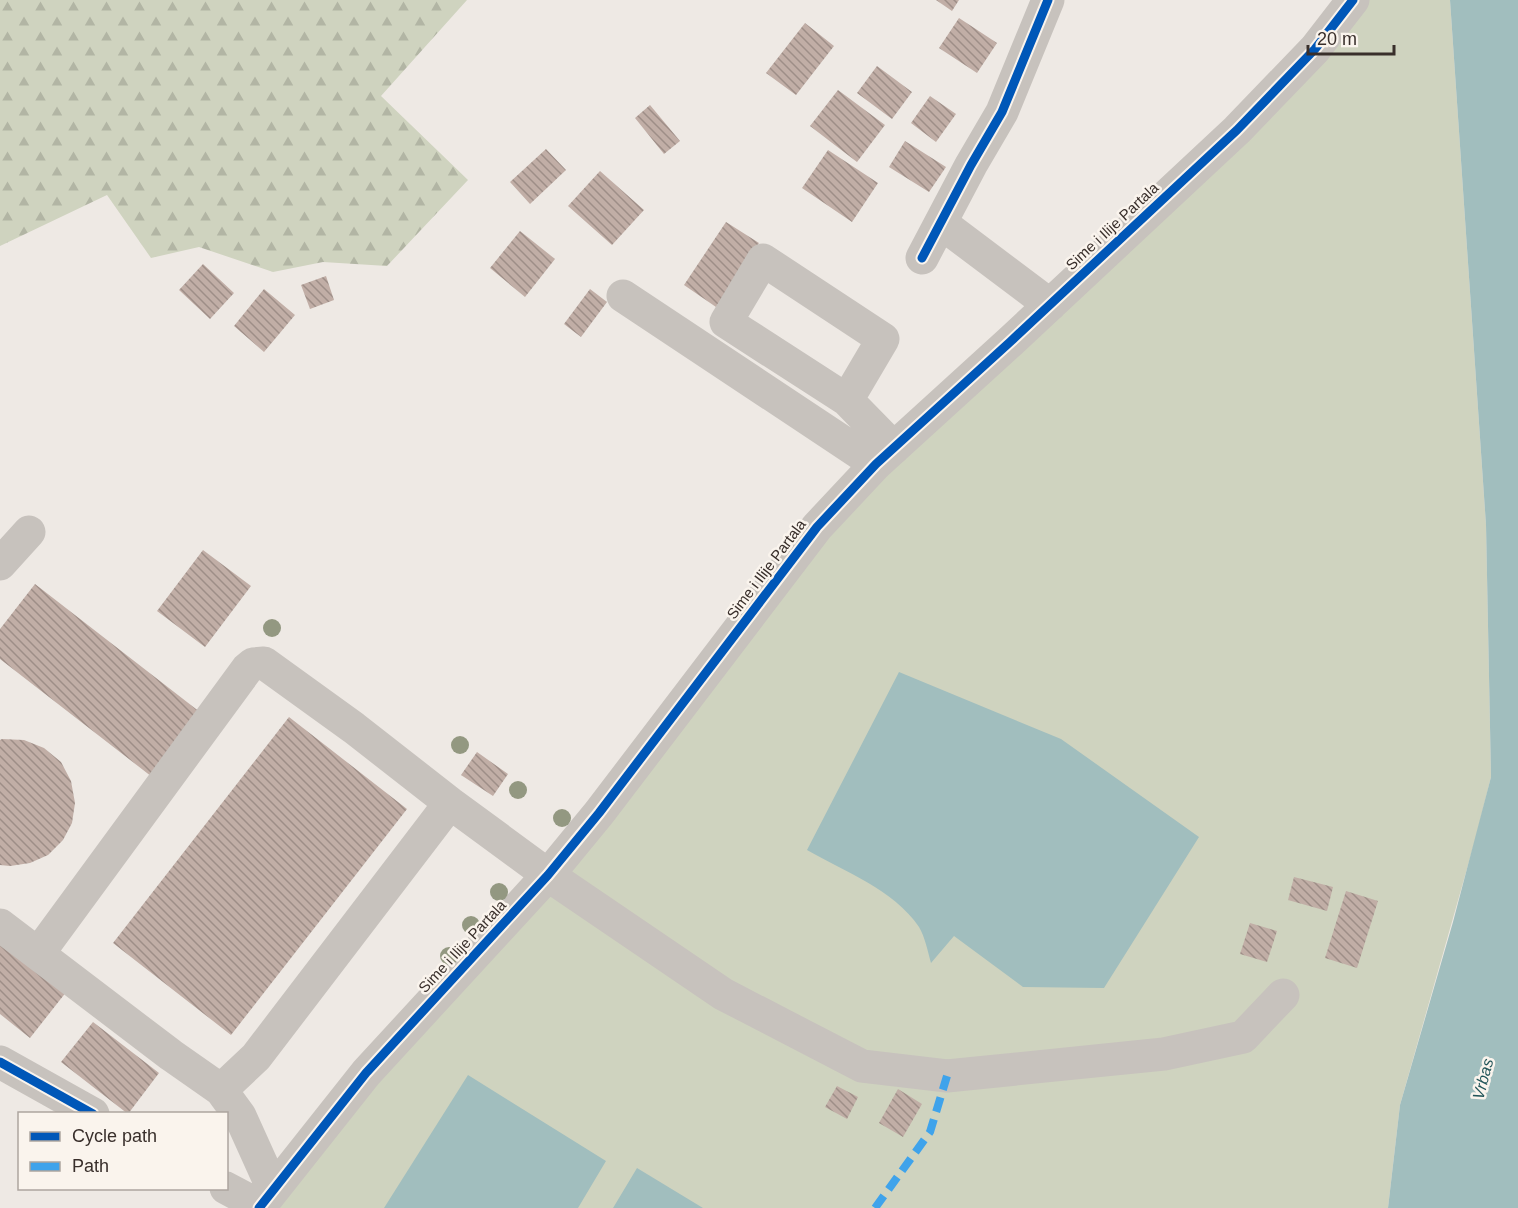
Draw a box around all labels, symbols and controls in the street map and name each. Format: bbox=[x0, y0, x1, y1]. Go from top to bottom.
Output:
scale bar bbox=[1308, 18, 1394, 56]
text: 20 m bbox=[1317, 29, 1357, 49]
street label: Sime i Ilije Partala bbox=[1062, 178, 1162, 273]
street label: Sime i Ilije Partala bbox=[723, 515, 809, 622]
street label: Sime i Ilije Partala bbox=[415, 896, 510, 996]
water label: Vrbas bbox=[1469, 1057, 1497, 1101]
legend bbox=[18, 1112, 228, 1190]
text: Cycle path bbox=[72, 1126, 157, 1146]
text: Path bbox=[72, 1156, 109, 1176]

